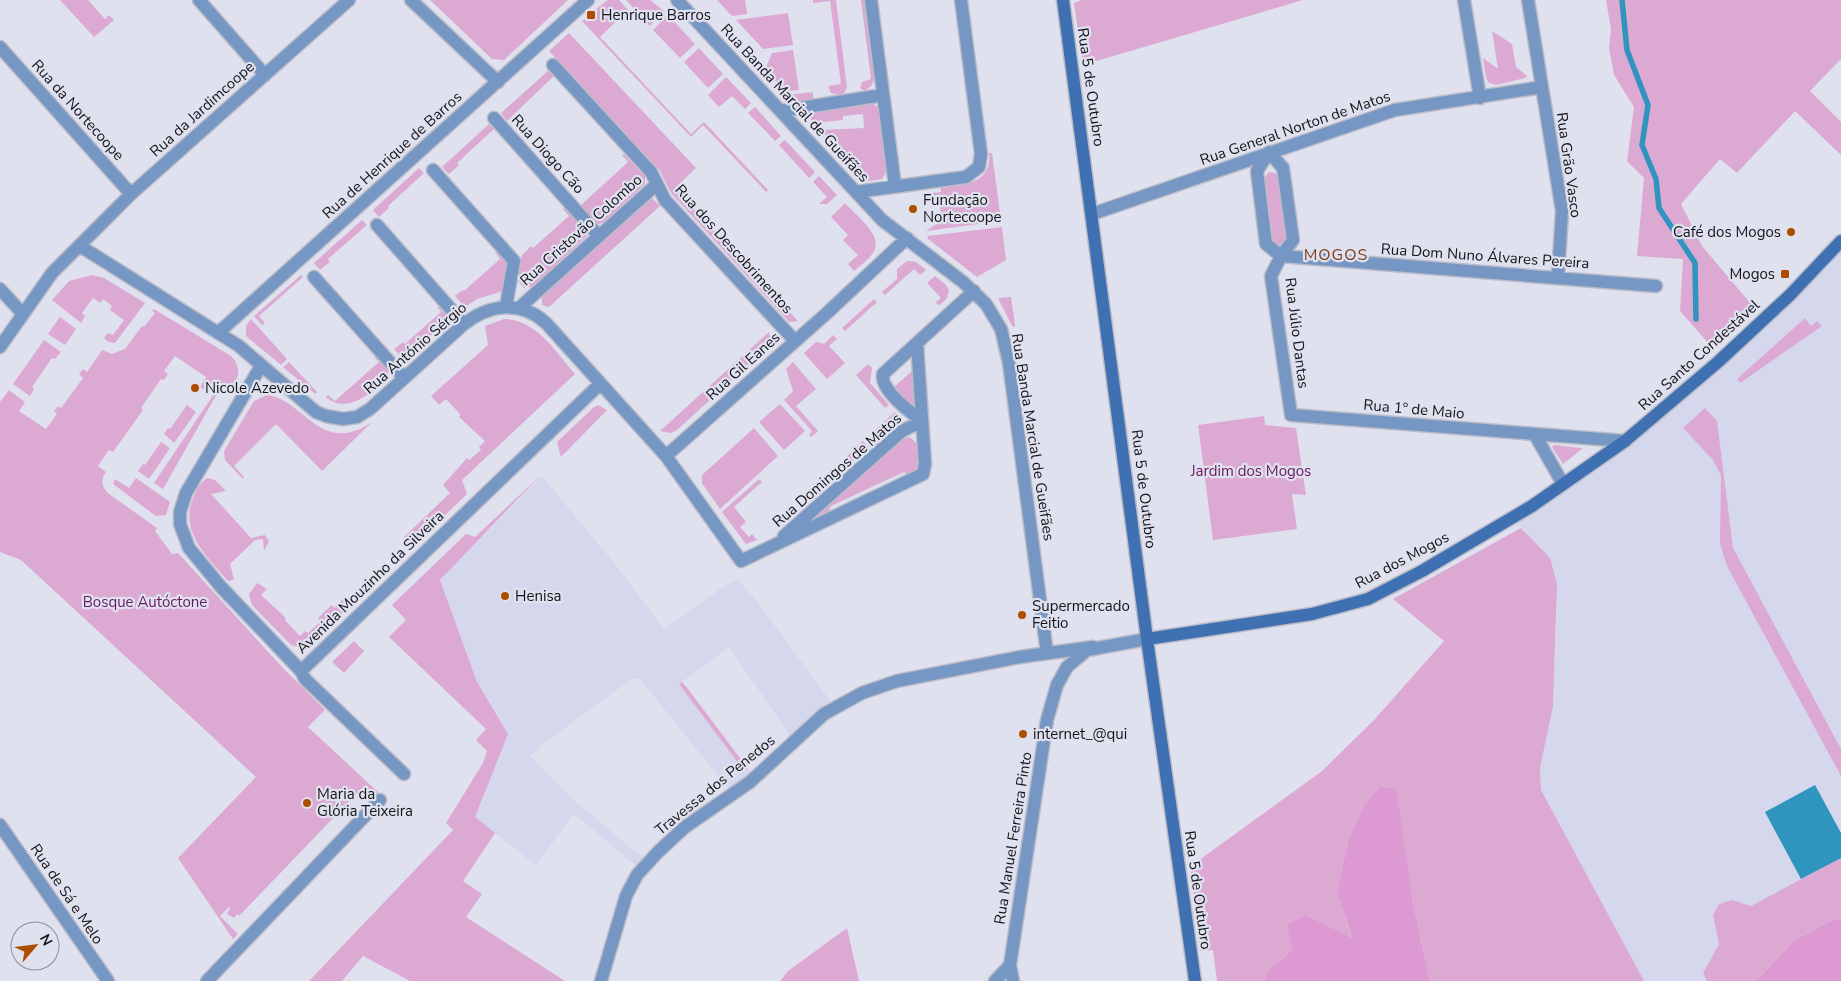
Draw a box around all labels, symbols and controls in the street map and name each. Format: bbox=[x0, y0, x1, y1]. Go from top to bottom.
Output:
place label: Henrique Barros bbox=[601, 5, 711, 25]
marker: Henrique Barros bbox=[585, 9, 597, 21]
street label: Rua Banda Marcial de Gueifães bbox=[716, 20, 874, 186]
street label: Rua 5 de Outubro bbox=[1073, 26, 1109, 148]
street label: Rua da Nortecoope bbox=[27, 55, 129, 165]
street label: Rua da Jardimcoope bbox=[145, 57, 259, 161]
street label: Rua General Norton de Matos bbox=[1197, 86, 1393, 170]
street label: Rua de Henrique de Barros bbox=[318, 87, 466, 223]
street label: Rua Diogo Cão bbox=[507, 110, 589, 198]
street label: Rua Grão Vasco bbox=[1552, 111, 1586, 219]
street label: Rua Cristovão Colombo bbox=[516, 170, 646, 290]
street label: Rua dos Descobrimentos bbox=[671, 180, 797, 318]
place label: Fundação Nortecoope bbox=[923, 190, 1002, 227]
marker: Fundação Nortecoope bbox=[907, 203, 919, 215]
place label: Café dos Mogos bbox=[1673, 222, 1781, 242]
marker: Café dos Mogos bbox=[1785, 226, 1797, 238]
street label: Rua Dom Nuno Álvares Pereira bbox=[1380, 239, 1590, 273]
district label: MOGOS bbox=[1304, 244, 1368, 266]
place label: Mogos bbox=[1729, 264, 1775, 284]
marker: Mogos bbox=[1779, 268, 1791, 280]
street label: Rua Júlio Dantas bbox=[1280, 276, 1314, 390]
street label: Rua Santo Condestável bbox=[1634, 295, 1764, 415]
street label: Rua António Sérgio bbox=[359, 298, 471, 398]
street label: Rua Gil Eanes bbox=[702, 327, 784, 405]
street label: Rua Banda Marcial de Gueifães bbox=[1007, 332, 1059, 542]
place label: Nicole Azevedo bbox=[205, 378, 309, 398]
marker: Nicole Azevedo bbox=[189, 382, 201, 394]
street label: Rua 1º de Maio bbox=[1363, 395, 1465, 423]
street label: Rua Domingos de Matos bbox=[768, 408, 906, 532]
street label: Rua 5 de Outubro bbox=[1127, 428, 1161, 550]
park label: Jardim dos Mogos bbox=[1190, 461, 1311, 481]
street label: Avenida Mouzinho da Silveira bbox=[292, 506, 448, 658]
street label: Rua dos Mogos bbox=[1351, 527, 1453, 593]
place label: Henisa bbox=[515, 586, 562, 606]
marker: Henisa bbox=[499, 590, 511, 602]
park label: Bosque Autóctone bbox=[83, 592, 207, 612]
place label: Supermercado Feitio bbox=[1032, 596, 1130, 633]
marker: Supermercado Feitio bbox=[1016, 609, 1028, 621]
place label: internet_@qui bbox=[1033, 724, 1127, 744]
marker: internet_@qui bbox=[1017, 728, 1029, 740]
street label: Travessa dos Penedos bbox=[651, 730, 779, 840]
street label: Rua Manuel Ferreira Pinto bbox=[989, 750, 1037, 926]
place label: Maria da Glória Teixeira bbox=[317, 784, 413, 821]
marker: Maria da Glória Teixeira bbox=[301, 797, 313, 809]
street label: Rua 5 de Outubro bbox=[1180, 829, 1216, 951]
street label: Rua de Sá e Melo bbox=[26, 840, 108, 948]
north arrow bbox=[10, 921, 60, 971]
text: N bbox=[35, 931, 57, 949]

